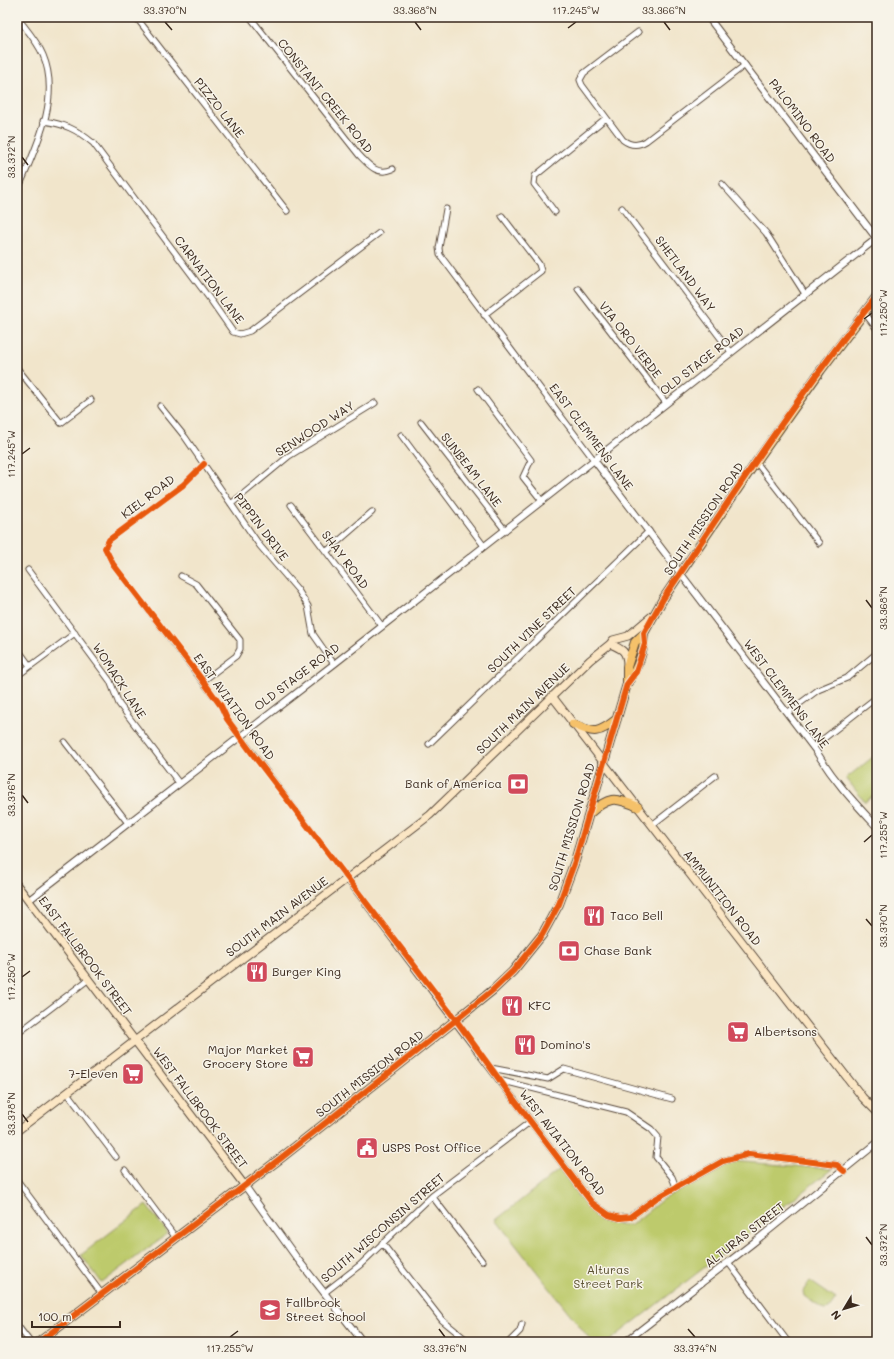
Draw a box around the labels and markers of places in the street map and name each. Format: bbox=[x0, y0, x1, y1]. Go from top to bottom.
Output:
bank icon: Bank of America bbox=[505, 771, 531, 797]
place label: Bank of America bbox=[405, 775, 502, 791]
restaurant icon: Taco Bell bbox=[581, 903, 607, 929]
place label: Taco Bell bbox=[610, 907, 663, 923]
bank icon: Chase Bank bbox=[556, 938, 582, 964]
place label: Chase Bank bbox=[584, 942, 652, 958]
restaurant icon: Burger King bbox=[244, 959, 270, 985]
place label: Burger King bbox=[272, 963, 341, 979]
restaurant icon: KFC bbox=[499, 993, 525, 1019]
place label: KFC bbox=[528, 997, 551, 1013]
supermarket icon: Albertsons bbox=[725, 1019, 751, 1045]
place label: Albertsons bbox=[754, 1023, 817, 1039]
restaurant icon: Domino's bbox=[512, 1032, 538, 1058]
place label: Domino's bbox=[540, 1036, 591, 1052]
place label: Major Market Grocery Store bbox=[203, 1041, 288, 1071]
supermarket icon: Major Market Grocery Store bbox=[290, 1044, 316, 1070]
supermarket icon: 7-Eleven bbox=[120, 1061, 146, 1087]
place label: 7-Eleven bbox=[69, 1065, 118, 1081]
public building icon: USPS Post Office bbox=[354, 1135, 380, 1161]
place label: USPS Post Office bbox=[382, 1139, 481, 1155]
place label: Fallbrook Street School bbox=[286, 1294, 366, 1324]
school or university icon: Fallbrook Street School bbox=[257, 1297, 283, 1323]

